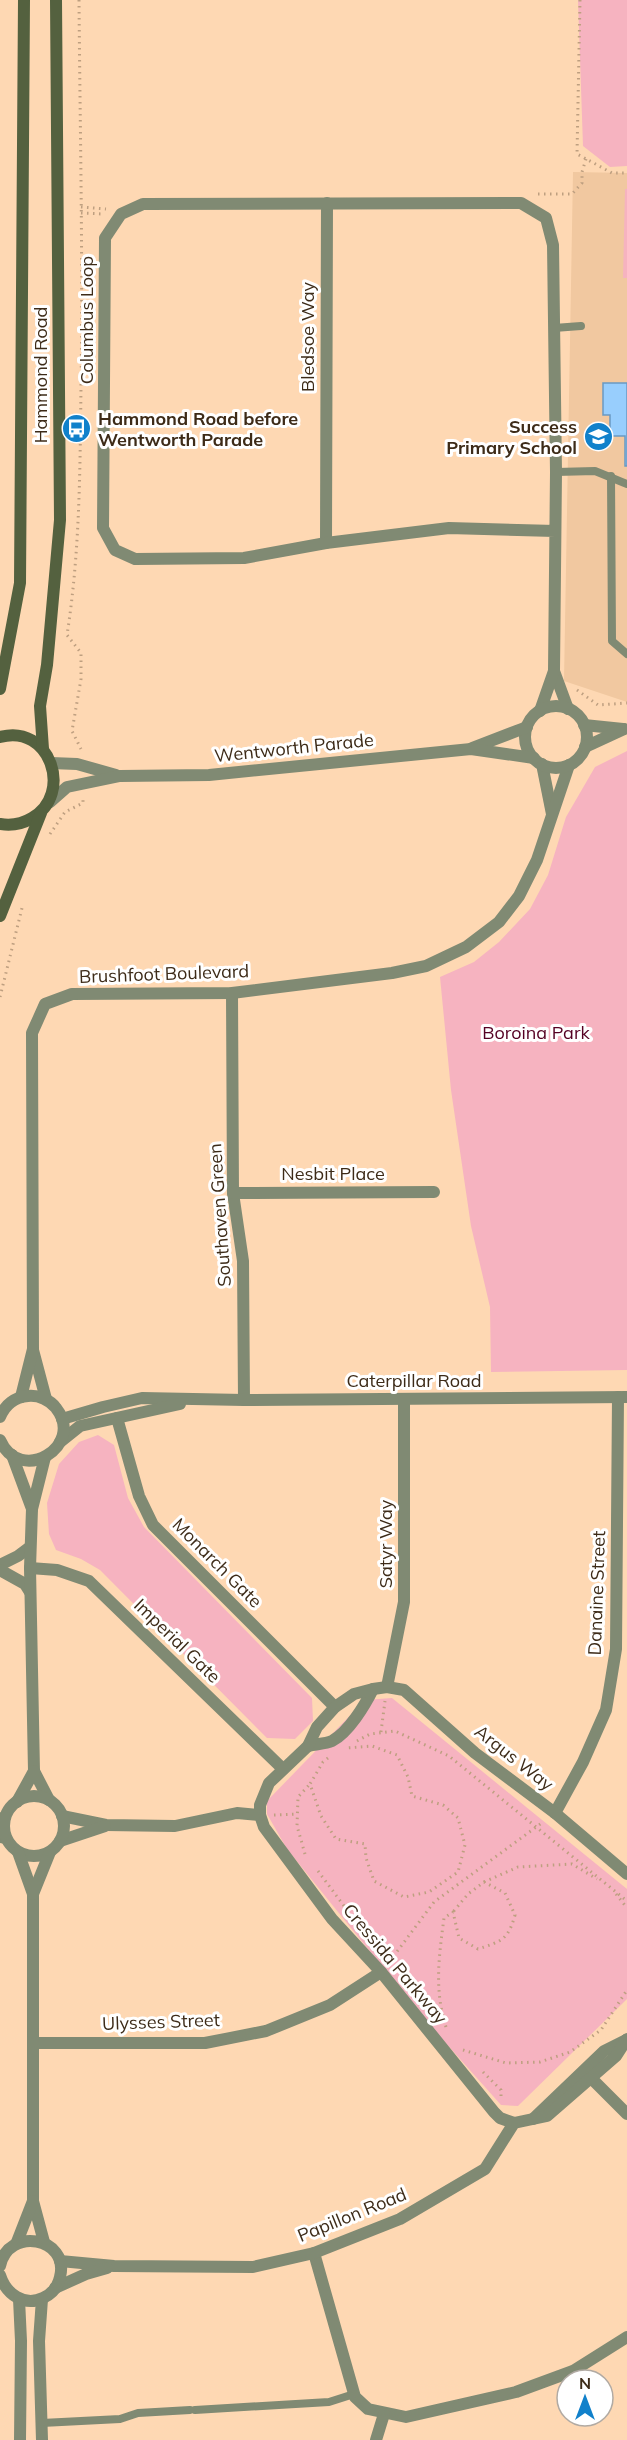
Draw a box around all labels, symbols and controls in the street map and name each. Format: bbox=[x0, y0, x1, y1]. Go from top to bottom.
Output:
street label: Columbus Loop bbox=[75, 256, 98, 384]
street label: Bledsoe Way bbox=[296, 282, 319, 392]
street label: Hammond Road bbox=[29, 307, 52, 443]
place label: Hammond Road before Wentworth Parade bbox=[98, 407, 298, 451]
bus stop icon: Hammond Road before Wentworth Parade bbox=[61, 413, 93, 445]
place label: Success Primary School bbox=[446, 415, 577, 459]
school or university icon: Success Primary School bbox=[582, 421, 614, 453]
street label: Wentworth Parade bbox=[213, 728, 375, 767]
street label: Brushfoot Boulevard bbox=[79, 959, 249, 988]
park label: Boroina Park bbox=[482, 1021, 590, 1044]
street label: Southaven Green bbox=[203, 1143, 236, 1287]
street label: Nesbit Place bbox=[281, 1162, 385, 1185]
street label: Caterpillar Road bbox=[346, 1369, 482, 1392]
street label: Satyr Way bbox=[374, 1499, 397, 1588]
street label: Monarch Gate bbox=[168, 1513, 267, 1612]
street label: Danaine Street bbox=[583, 1530, 610, 1656]
street label: Imperial Gate bbox=[129, 1594, 225, 1688]
street label: Argus Way bbox=[470, 1720, 559, 1796]
street label: Cressida Parkway bbox=[338, 1899, 453, 2029]
street label: Ulysses Street bbox=[102, 2008, 220, 2035]
street label: Papillon Road bbox=[294, 2182, 410, 2247]
north arrow bbox=[555, 2368, 615, 2428]
text: N bbox=[579, 2373, 591, 2393]

